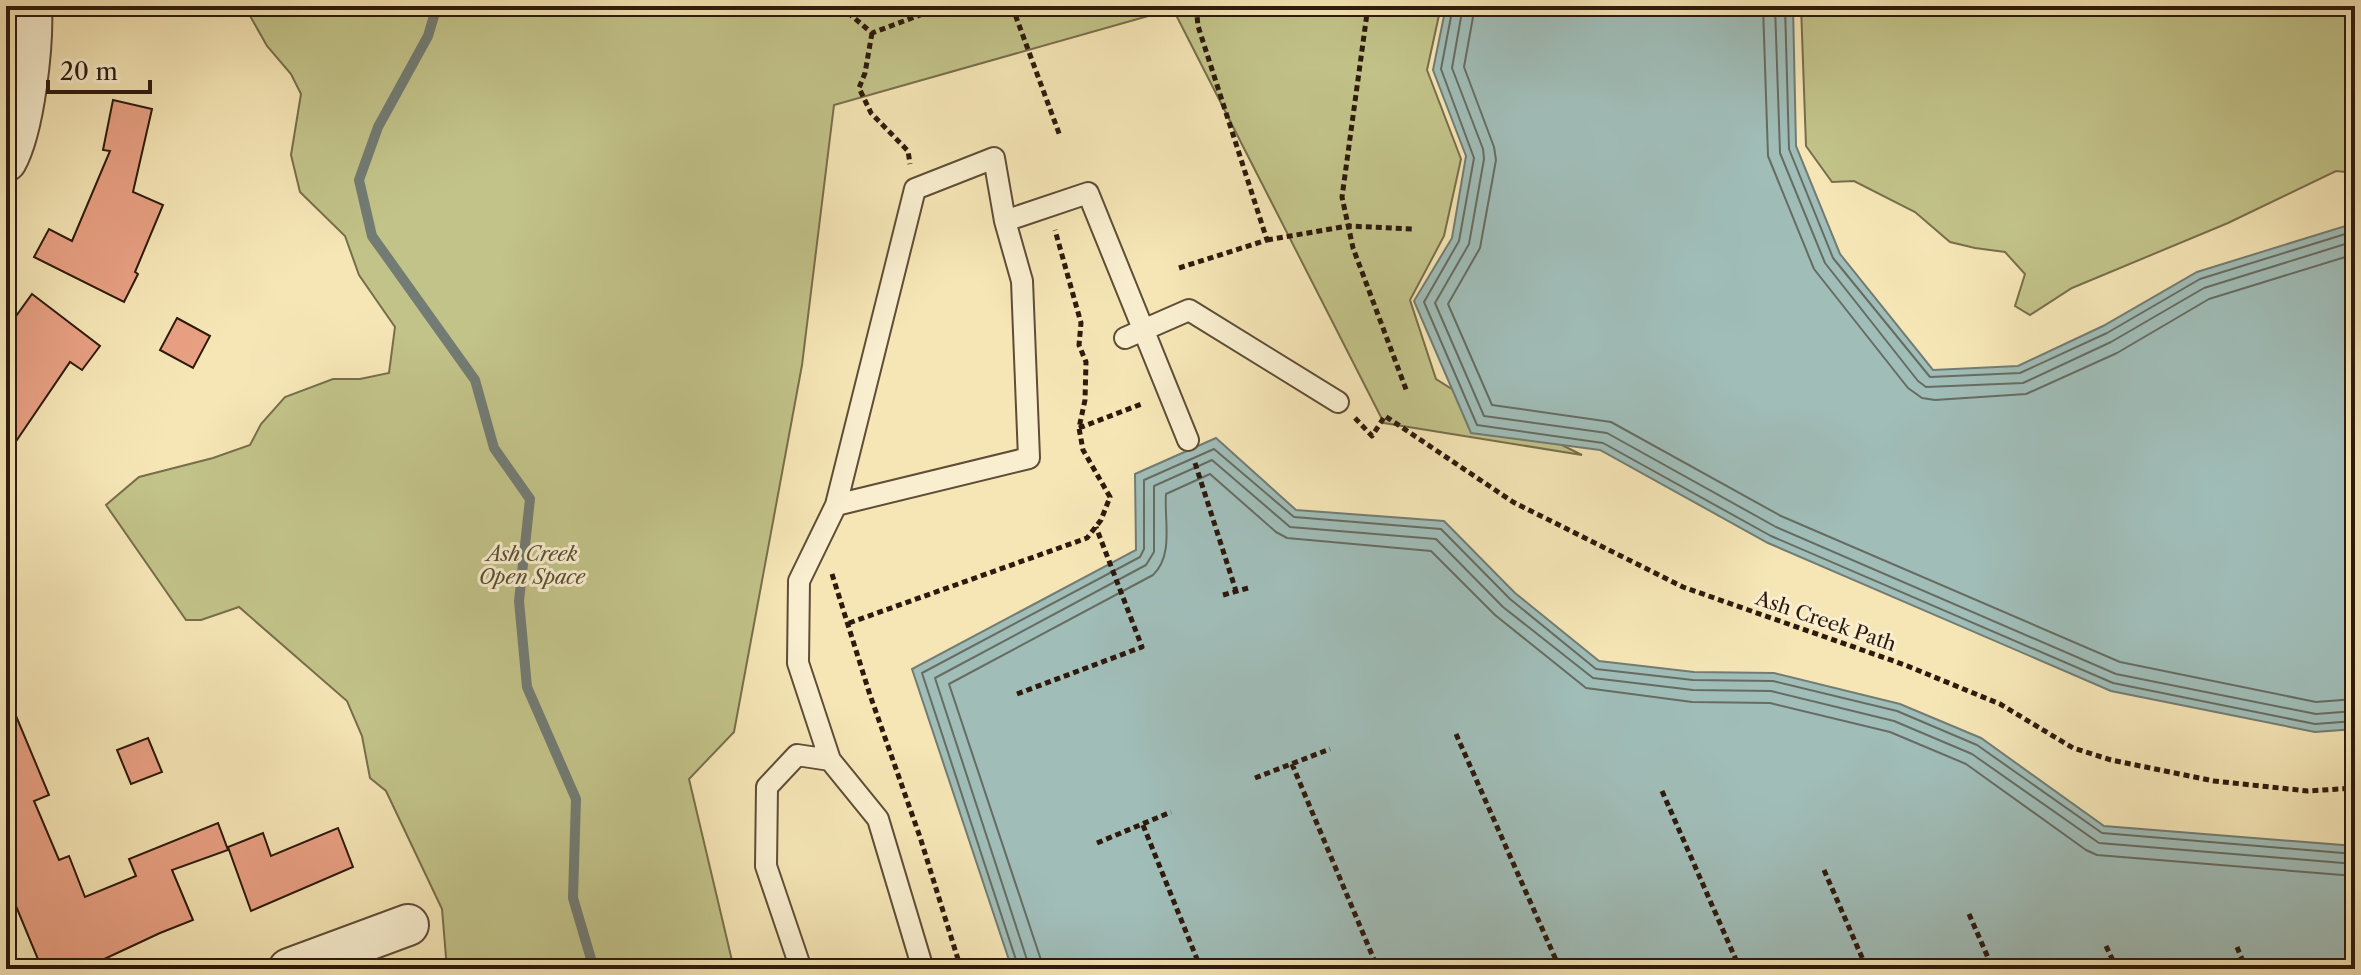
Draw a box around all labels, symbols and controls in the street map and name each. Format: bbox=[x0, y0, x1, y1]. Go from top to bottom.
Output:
scale bar bbox=[48, 44, 150, 94]
text: 20 m bbox=[60, 57, 118, 86]
park label: Ash Creek Open Space bbox=[479, 542, 587, 589]
street label: Ash Creek Path bbox=[1752, 585, 1900, 656]

